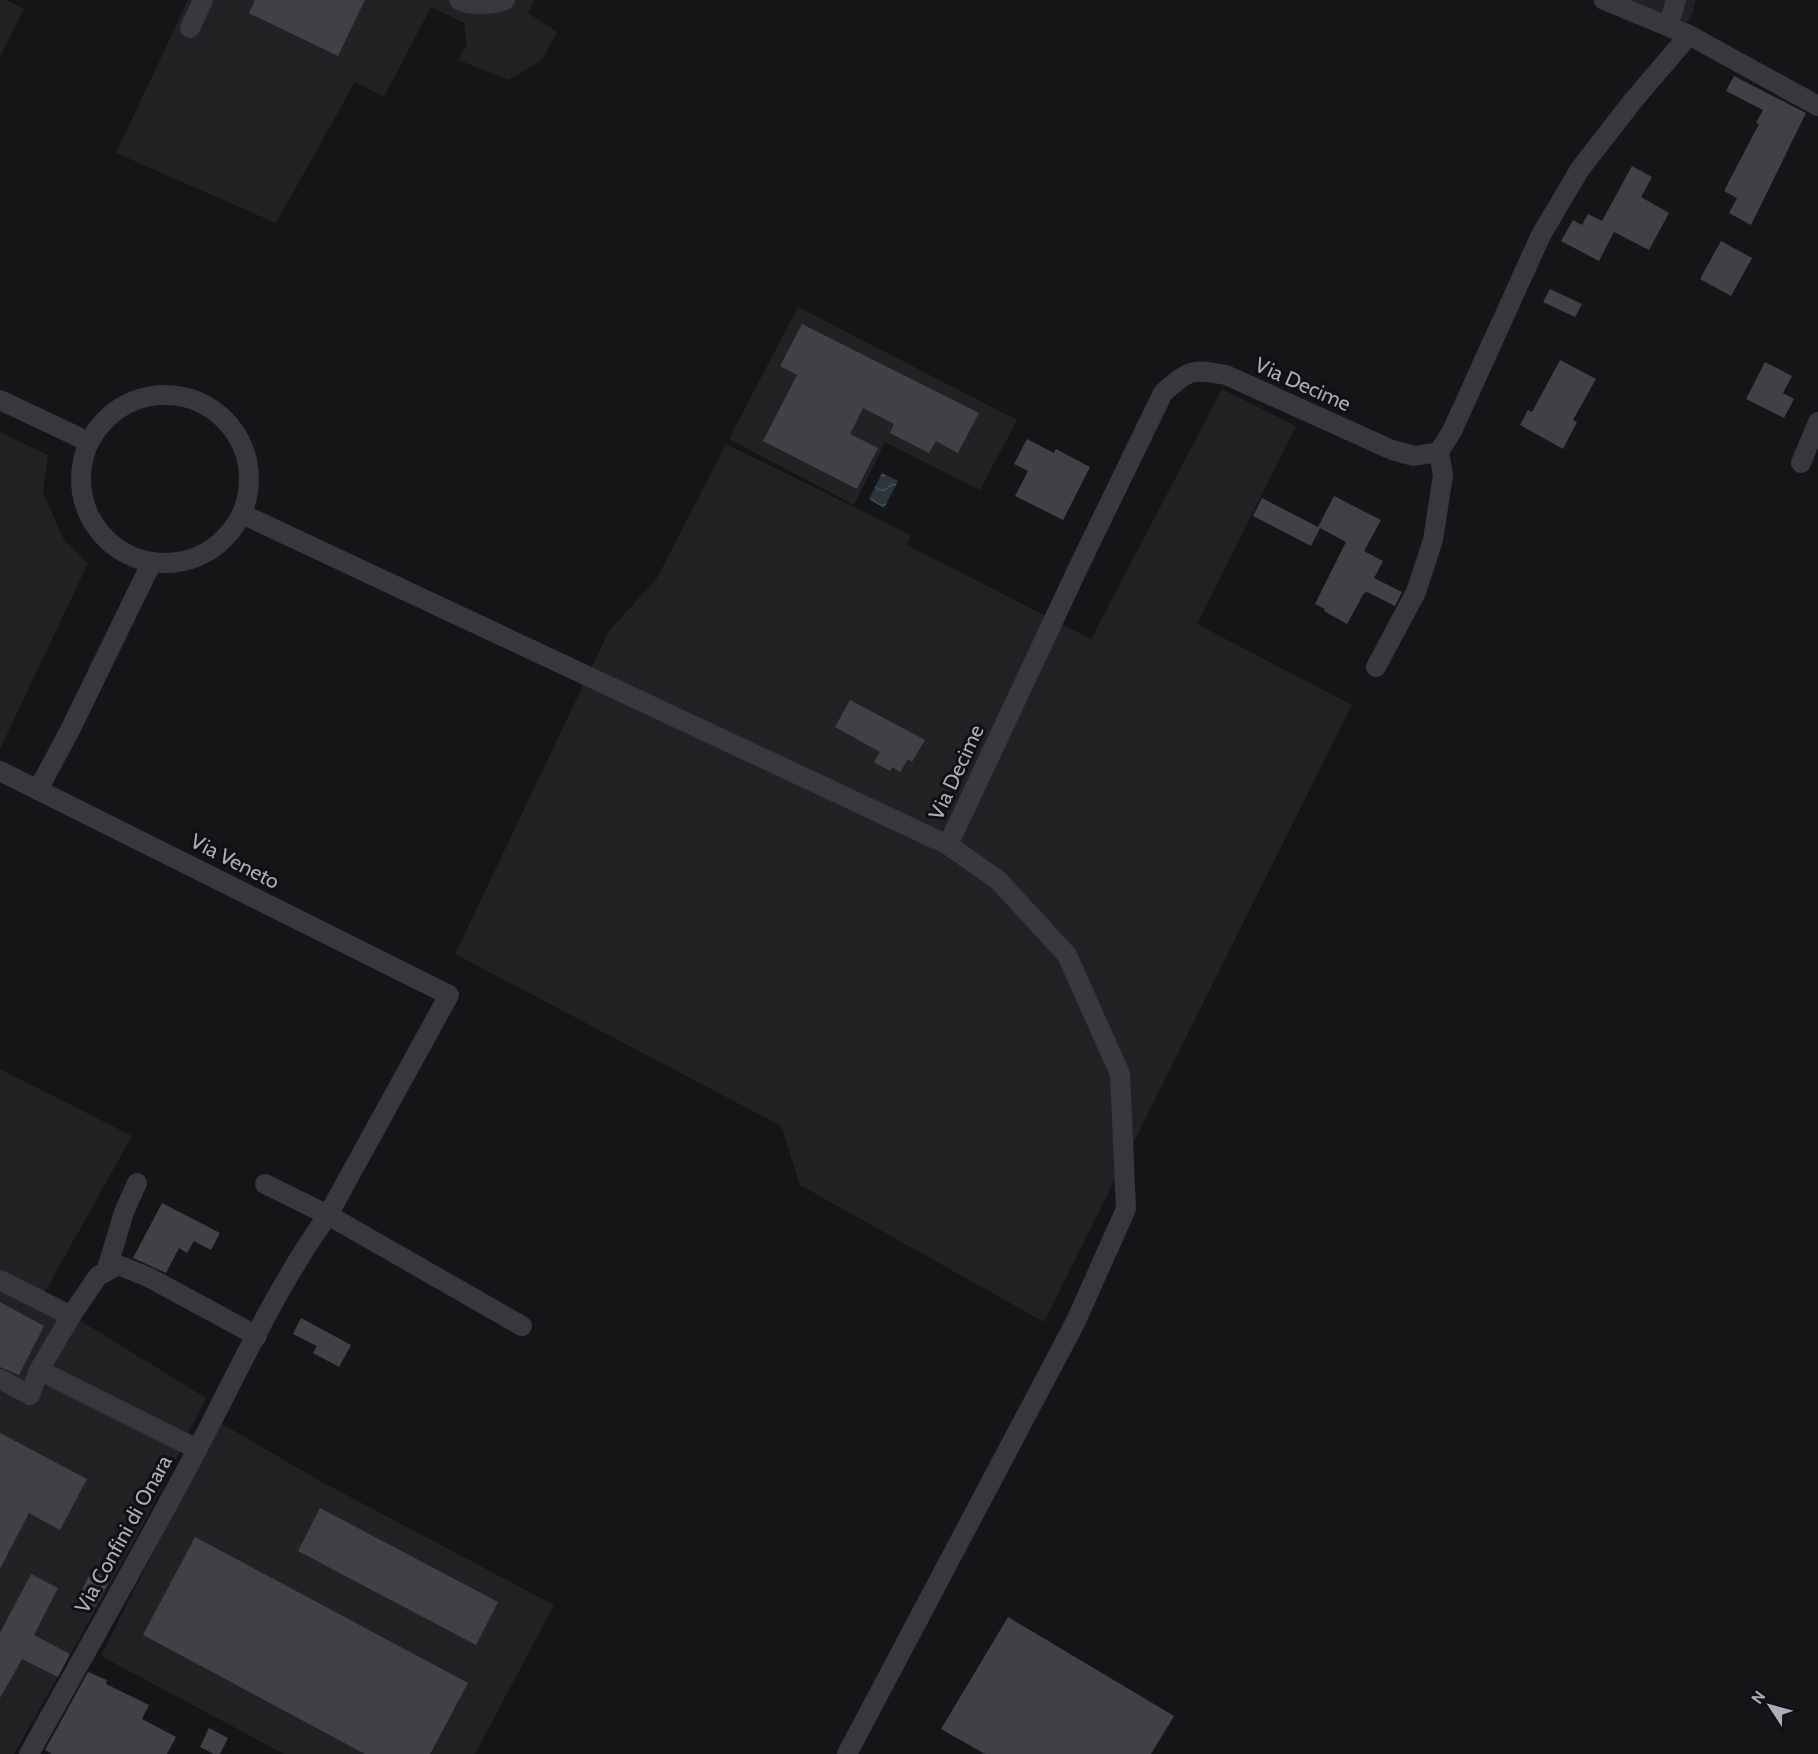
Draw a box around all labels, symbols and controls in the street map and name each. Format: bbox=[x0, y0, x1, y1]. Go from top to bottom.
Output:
street label: Via Decime bbox=[1251, 352, 1355, 416]
street label: Via Decime bbox=[923, 720, 989, 824]
street label: Via Veneto bbox=[186, 828, 284, 894]
street label: Via Confini di Onara bbox=[69, 1451, 177, 1617]
north arrow bbox=[1740, 1676, 1800, 1736]
text: N bbox=[1747, 1687, 1769, 1708]

